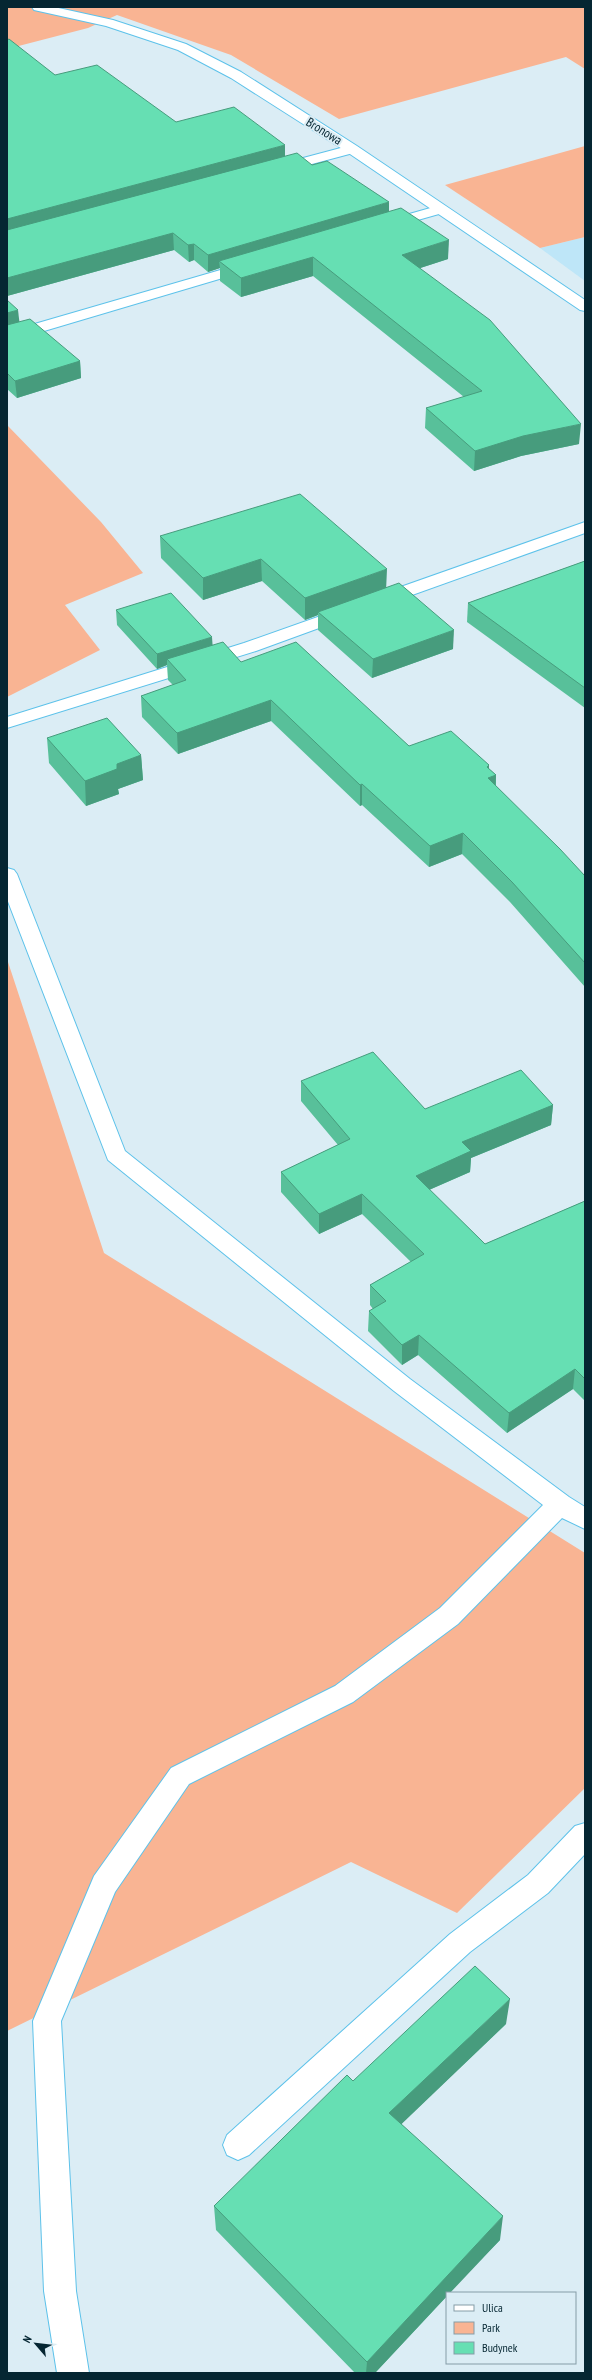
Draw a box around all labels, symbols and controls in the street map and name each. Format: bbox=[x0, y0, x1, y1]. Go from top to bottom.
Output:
street label: Bronowa bbox=[303, 113, 345, 149]
legend bbox=[446, 2292, 576, 2364]
text: Ulica bbox=[482, 2300, 503, 2315]
text: Park bbox=[482, 2320, 500, 2335]
north arrow bbox=[16, 2324, 56, 2364]
text: N bbox=[20, 2333, 35, 2345]
text: Budynek bbox=[482, 2340, 518, 2355]

